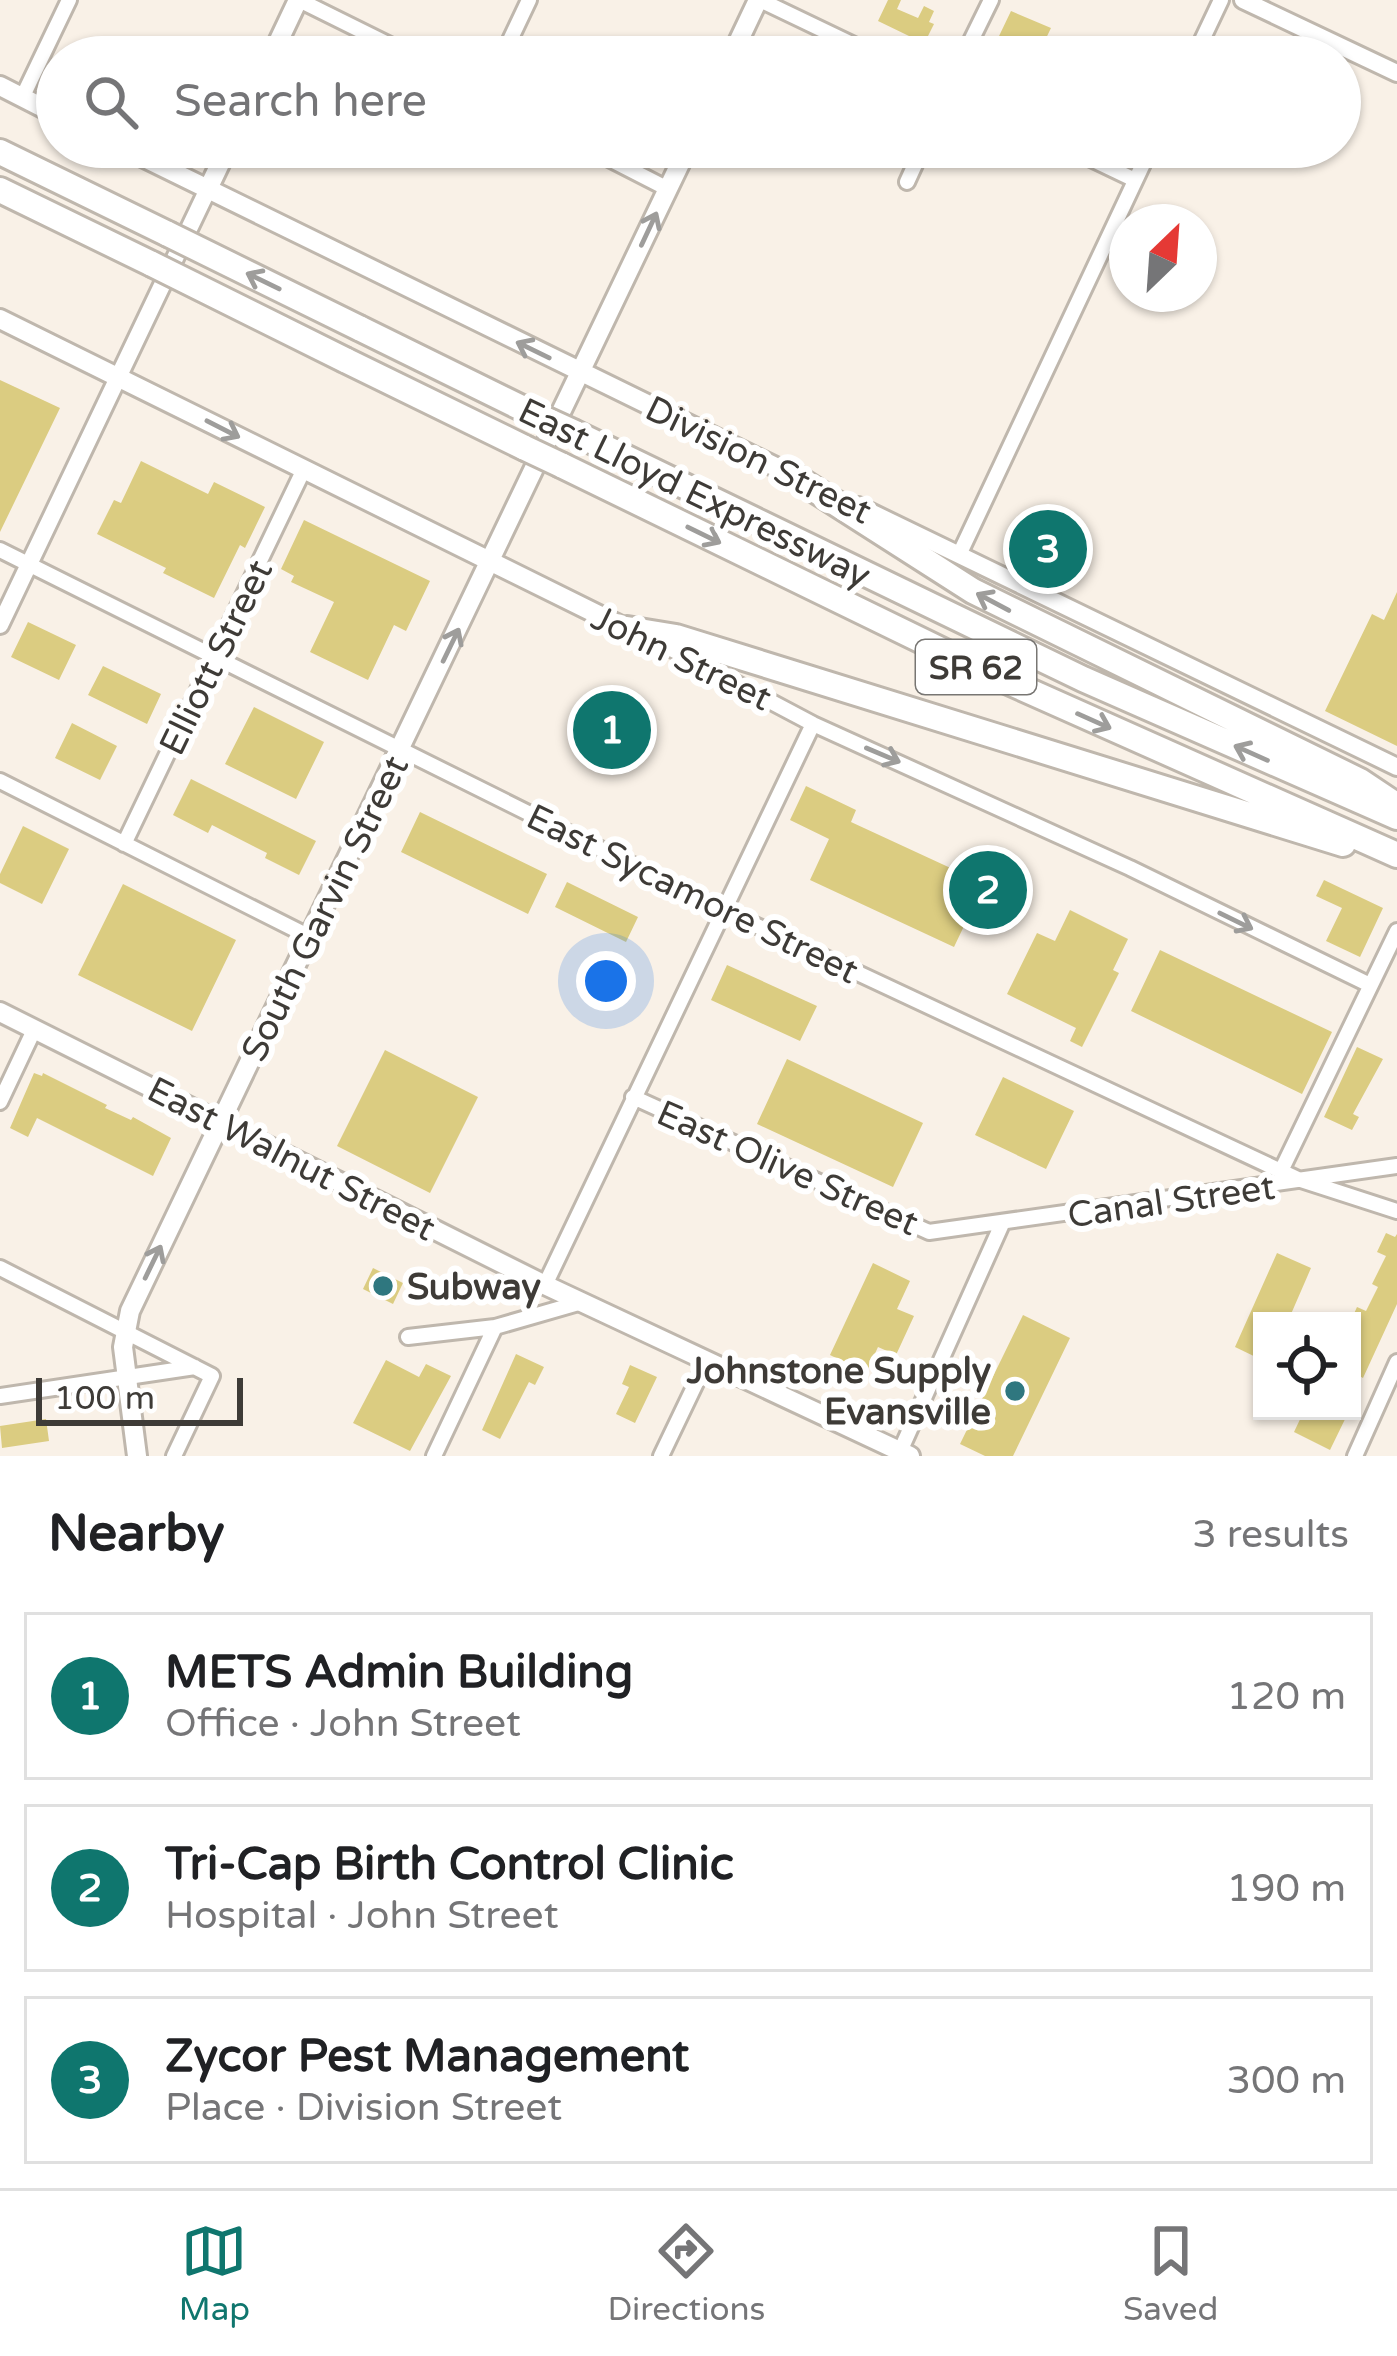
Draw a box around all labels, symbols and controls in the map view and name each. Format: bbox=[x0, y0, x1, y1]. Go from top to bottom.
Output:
search box bbox=[36, 36, 1361, 168]
icon: search bbox=[78, 69, 144, 135]
text: Search here bbox=[174, 75, 427, 129]
north arrow bbox=[1109, 204, 1217, 312]
one-way arrow bbox=[639, 212, 661, 248]
one-way arrow bbox=[246, 269, 282, 291]
one-way arrow bbox=[516, 338, 552, 360]
street label: Division Street bbox=[638, 387, 878, 534]
street label: East Lloyd Expressway bbox=[511, 389, 877, 597]
one-way arrow bbox=[205, 418, 240, 441]
pin: 3 bbox=[1009, 504, 1087, 594]
one-way arrow bbox=[685, 525, 721, 547]
street label: Elliott Street bbox=[151, 553, 282, 762]
one-way arrow bbox=[975, 589, 1011, 612]
street label: John Street bbox=[584, 596, 778, 720]
one-way arrow bbox=[441, 628, 463, 664]
road number: SR 62 bbox=[916, 640, 1036, 694]
pin: 1 bbox=[573, 685, 651, 775]
one-way arrow bbox=[1075, 711, 1111, 733]
one-way arrow bbox=[1234, 741, 1270, 763]
one-way arrow bbox=[864, 745, 900, 767]
street label: South Garvin Street bbox=[233, 749, 418, 1068]
street label: East Sycamore Street bbox=[520, 795, 865, 993]
pin: 2 bbox=[949, 845, 1027, 935]
one-way arrow bbox=[1218, 910, 1253, 933]
your location bbox=[576, 951, 636, 1011]
street label: East Walnut Street bbox=[140, 1068, 442, 1250]
street label: East Olive Street bbox=[650, 1091, 925, 1245]
street label: Canal Street bbox=[1065, 1166, 1277, 1237]
one-way arrow bbox=[143, 1245, 165, 1281]
place label: Subway bbox=[407, 1266, 541, 1309]
marker: Subway bbox=[370, 1273, 396, 1299]
map controls bbox=[1253, 1312, 1361, 1420]
button: locate bbox=[1253, 1312, 1361, 1420]
place label: Johnstone Supply Evansville bbox=[686, 1350, 991, 1434]
scale bar bbox=[36, 1372, 243, 1425]
marker: Johnstone Supply Evansville bbox=[1002, 1378, 1028, 1404]
text: 100 m bbox=[54, 1379, 155, 1418]
text: Nearby bbox=[48, 1503, 225, 1565]
text: 3 results bbox=[1192, 1511, 1349, 1558]
text: METS Admin Building bbox=[165, 1646, 633, 1700]
text: 1 bbox=[78, 1673, 102, 1720]
text: 120 m bbox=[1227, 1673, 1346, 1720]
text: Office · John Street bbox=[165, 1700, 521, 1747]
text: Tri-Cap Birth Control Clinic bbox=[165, 1838, 734, 1892]
text: 2 bbox=[78, 1865, 102, 1912]
text: 190 m bbox=[1227, 1865, 1346, 1912]
text: Hospital · John Street bbox=[165, 1892, 559, 1939]
text: Zycor Pest Management bbox=[165, 2030, 689, 2084]
text: 3 bbox=[78, 2057, 102, 2104]
text: 300 m bbox=[1227, 2057, 1346, 2104]
text: Place · Division Street bbox=[165, 2084, 562, 2131]
tab: Map bbox=[179, 2218, 250, 2329]
tab: Directions bbox=[608, 2218, 765, 2329]
tab: Saved bbox=[1123, 2218, 1218, 2329]

